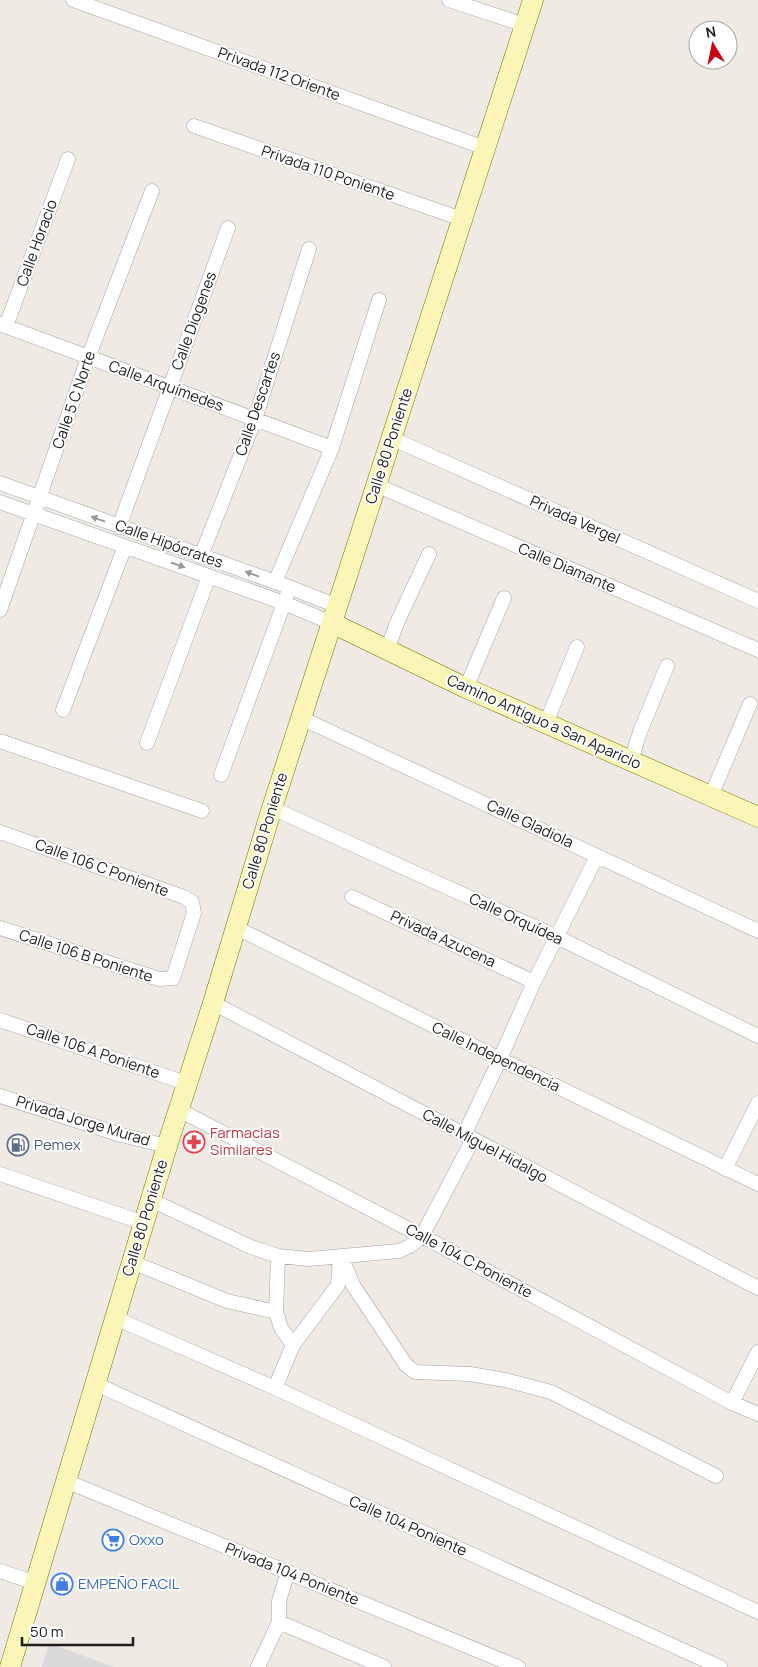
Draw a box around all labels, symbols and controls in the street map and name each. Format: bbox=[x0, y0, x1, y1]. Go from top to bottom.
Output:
north arrow bbox=[688, 20, 738, 70]
text: N bbox=[704, 21, 717, 42]
street label: Privada 112 Oriente bbox=[215, 42, 343, 105]
street label: Privada 110 Poniente bbox=[259, 140, 398, 205]
street label: Calle Horacio bbox=[11, 196, 62, 289]
street label: Calle Diogenes bbox=[166, 269, 221, 373]
street label: Calle 5 C Norte bbox=[47, 348, 100, 452]
street label: Calle Descartes bbox=[230, 349, 285, 459]
street label: Calle Arquímedes bbox=[106, 355, 227, 416]
street label: Calle 80 Poniente bbox=[360, 385, 417, 507]
street label: Privada Vergel bbox=[527, 490, 624, 549]
street label: Calle Hipócrates bbox=[112, 514, 226, 573]
one-way arrow bbox=[91, 515, 106, 522]
street label: Calle Diamante bbox=[515, 538, 619, 598]
one-way arrow bbox=[171, 561, 186, 569]
one-way arrow bbox=[244, 570, 259, 577]
street label: Camino Antiguo a San Aparicio bbox=[444, 669, 645, 774]
street label: Calle 80 Poniente bbox=[237, 770, 292, 892]
street label: Calle Gladiola bbox=[483, 794, 577, 853]
street label: Calle 106 C Poniente bbox=[32, 834, 172, 902]
street label: Calle Orquídea bbox=[466, 888, 567, 949]
street label: Privada Azucena bbox=[387, 905, 499, 972]
street label: Calle 106 B Poniente bbox=[17, 924, 156, 987]
street label: Calle Independencia bbox=[429, 1016, 564, 1097]
street label: Calle 106 A Poniente bbox=[24, 1018, 163, 1083]
street label: Privada Jorge Murad bbox=[14, 1090, 153, 1151]
street label: Calle Miguel Hidalgo bbox=[419, 1104, 552, 1188]
place label: Farmacias Similares bbox=[210, 1122, 280, 1160]
pharmacy icon: Farmacias Similares bbox=[182, 1130, 206, 1154]
fuel station icon: Pemex bbox=[6, 1133, 30, 1157]
place label: Pemex bbox=[34, 1134, 81, 1155]
street label: Calle 80 Poniente bbox=[117, 1157, 172, 1279]
street label: Calle 104 C Poniente bbox=[402, 1218, 536, 1303]
street label: Calle 104 Poniente bbox=[346, 1490, 471, 1561]
supermarket icon: Oxxo bbox=[101, 1528, 125, 1552]
place label: Oxxo bbox=[129, 1529, 164, 1550]
street label: Privada 104 Poniente bbox=[222, 1537, 363, 1610]
shop icon: EMPEÑO FACIL bbox=[50, 1572, 74, 1596]
place label: EMPEÑO FACIL bbox=[78, 1573, 180, 1594]
scale bar bbox=[22, 1614, 134, 1646]
text: 50 m bbox=[30, 1621, 64, 1642]

